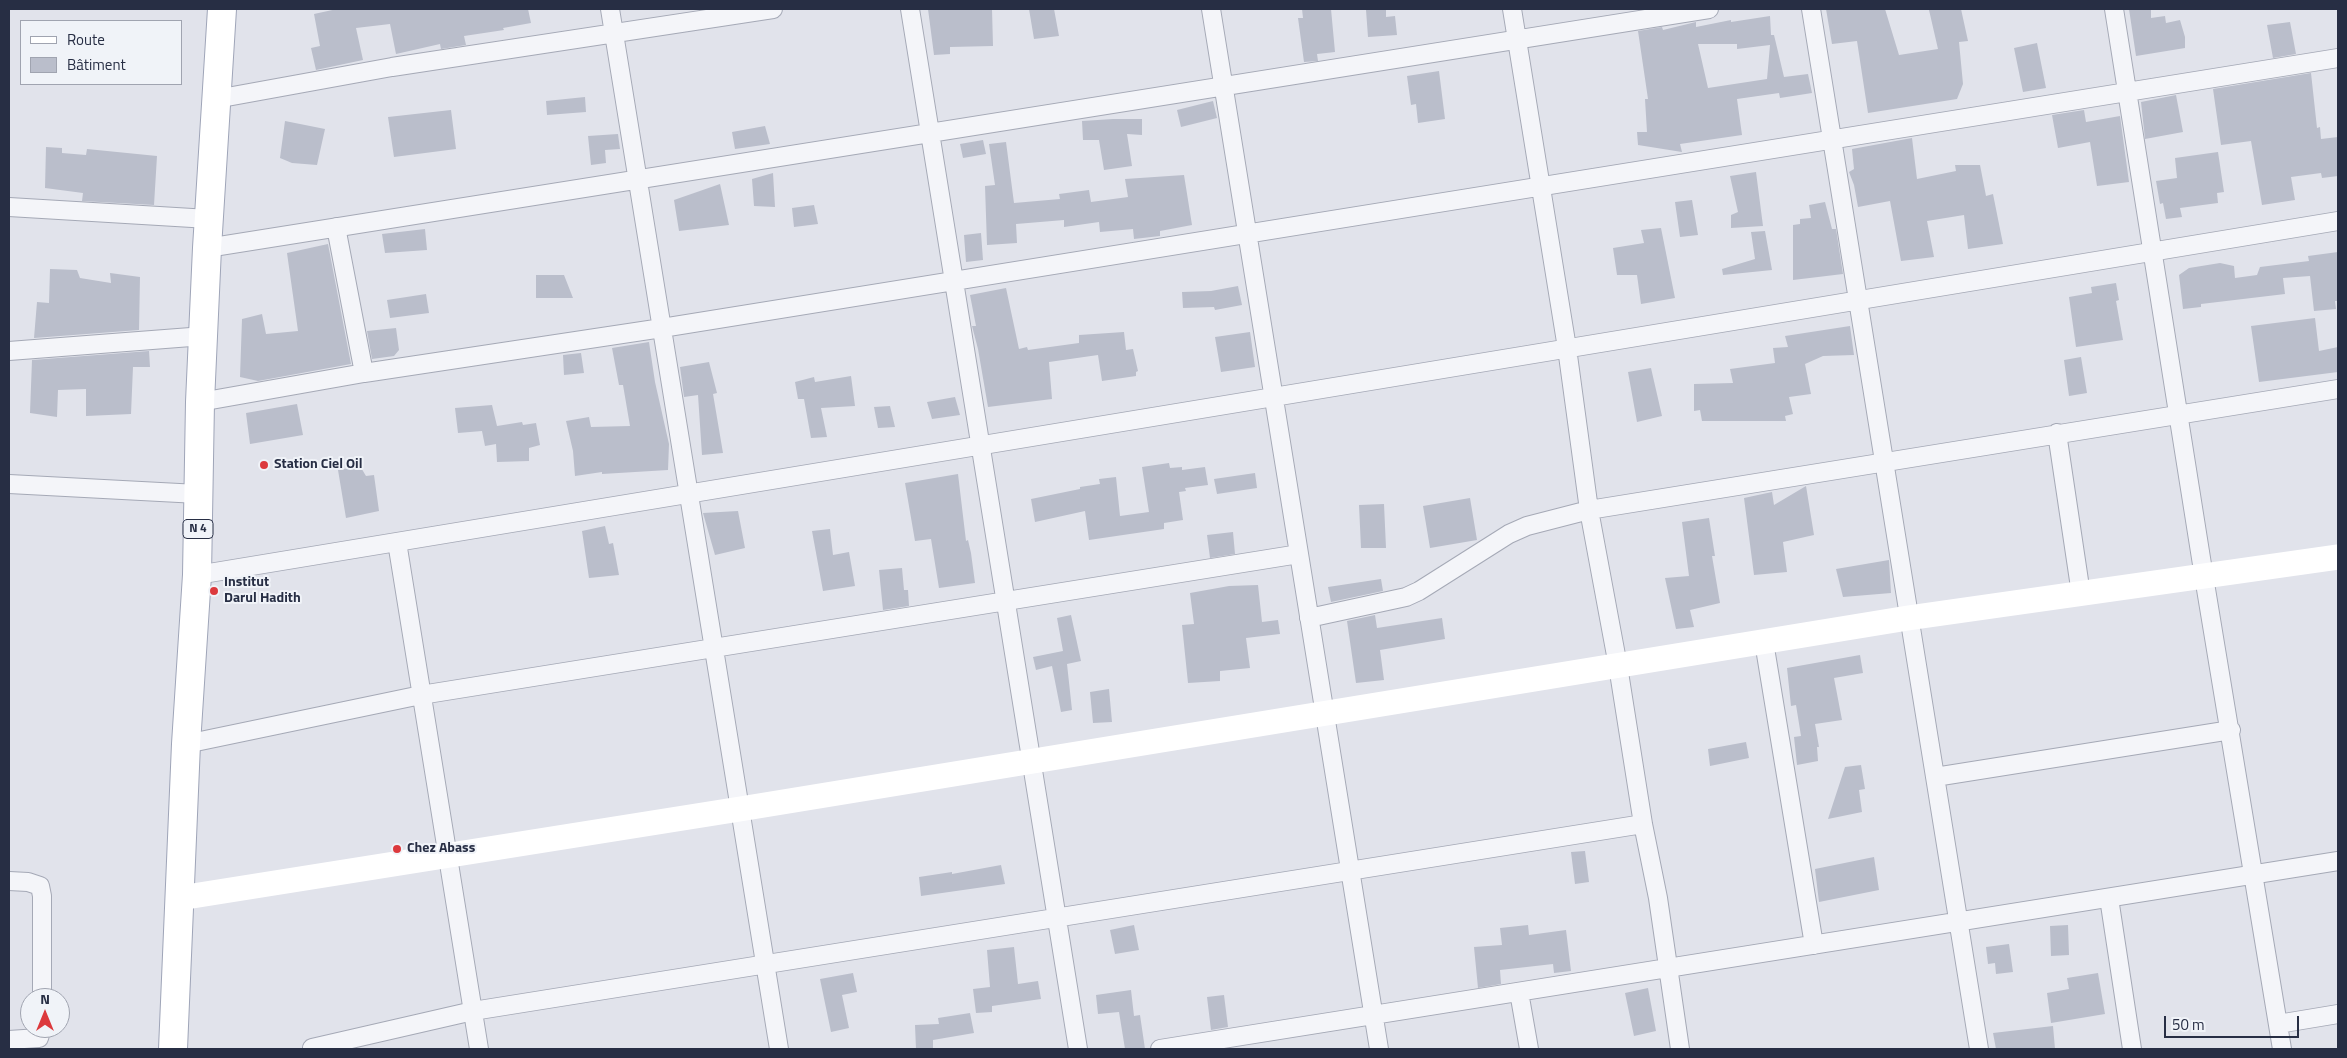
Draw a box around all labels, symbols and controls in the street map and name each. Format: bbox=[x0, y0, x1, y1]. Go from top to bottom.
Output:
legend bbox=[20, 20, 182, 85]
text: Route bbox=[67, 28, 105, 51]
text: Bâtiment bbox=[67, 53, 126, 76]
place label: Station Ciel Oil bbox=[274, 457, 363, 473]
marker: Station Ciel Oil bbox=[258, 459, 270, 471]
road number: N 4 bbox=[183, 520, 213, 538]
place label: Institut Darul Hadith bbox=[224, 575, 301, 608]
marker: Institut Darul Hadith bbox=[208, 585, 220, 597]
place label: Chez Abass bbox=[407, 841, 475, 857]
marker: Chez Abass bbox=[391, 843, 403, 855]
north arrow bbox=[20, 988, 70, 1038]
text: N bbox=[40, 988, 50, 1009]
scale bar bbox=[2167, 1006, 2302, 1038]
text: 50 m bbox=[2172, 1013, 2205, 1036]

